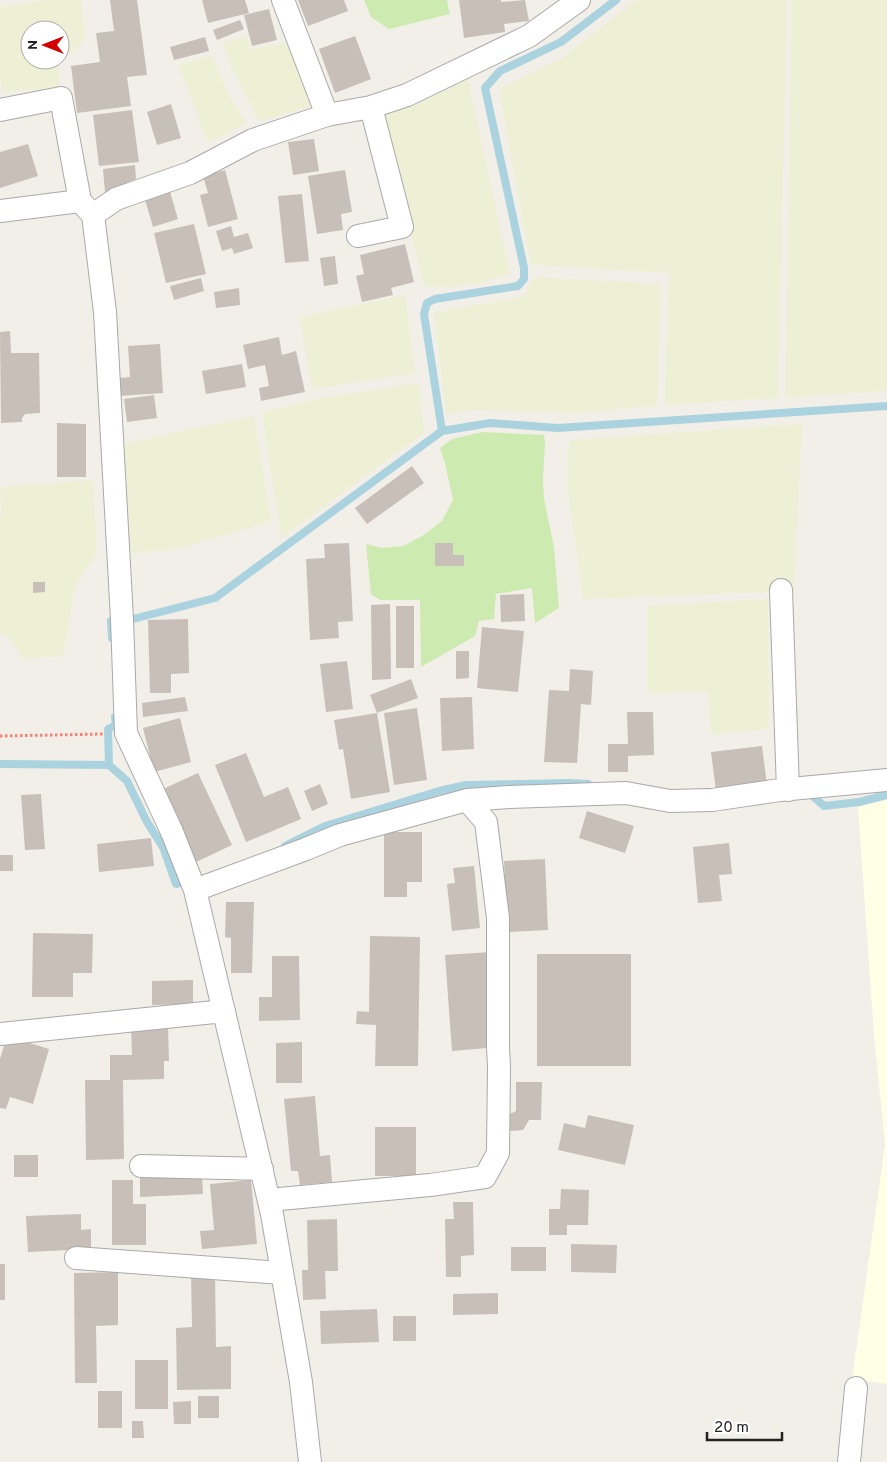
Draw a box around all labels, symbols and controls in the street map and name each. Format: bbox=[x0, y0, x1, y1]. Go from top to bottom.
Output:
north arrow bbox=[20, 20, 70, 70]
text: N bbox=[25, 40, 42, 50]
scale bar bbox=[707, 1410, 782, 1442]
text: 20 m bbox=[714, 1419, 749, 1438]

